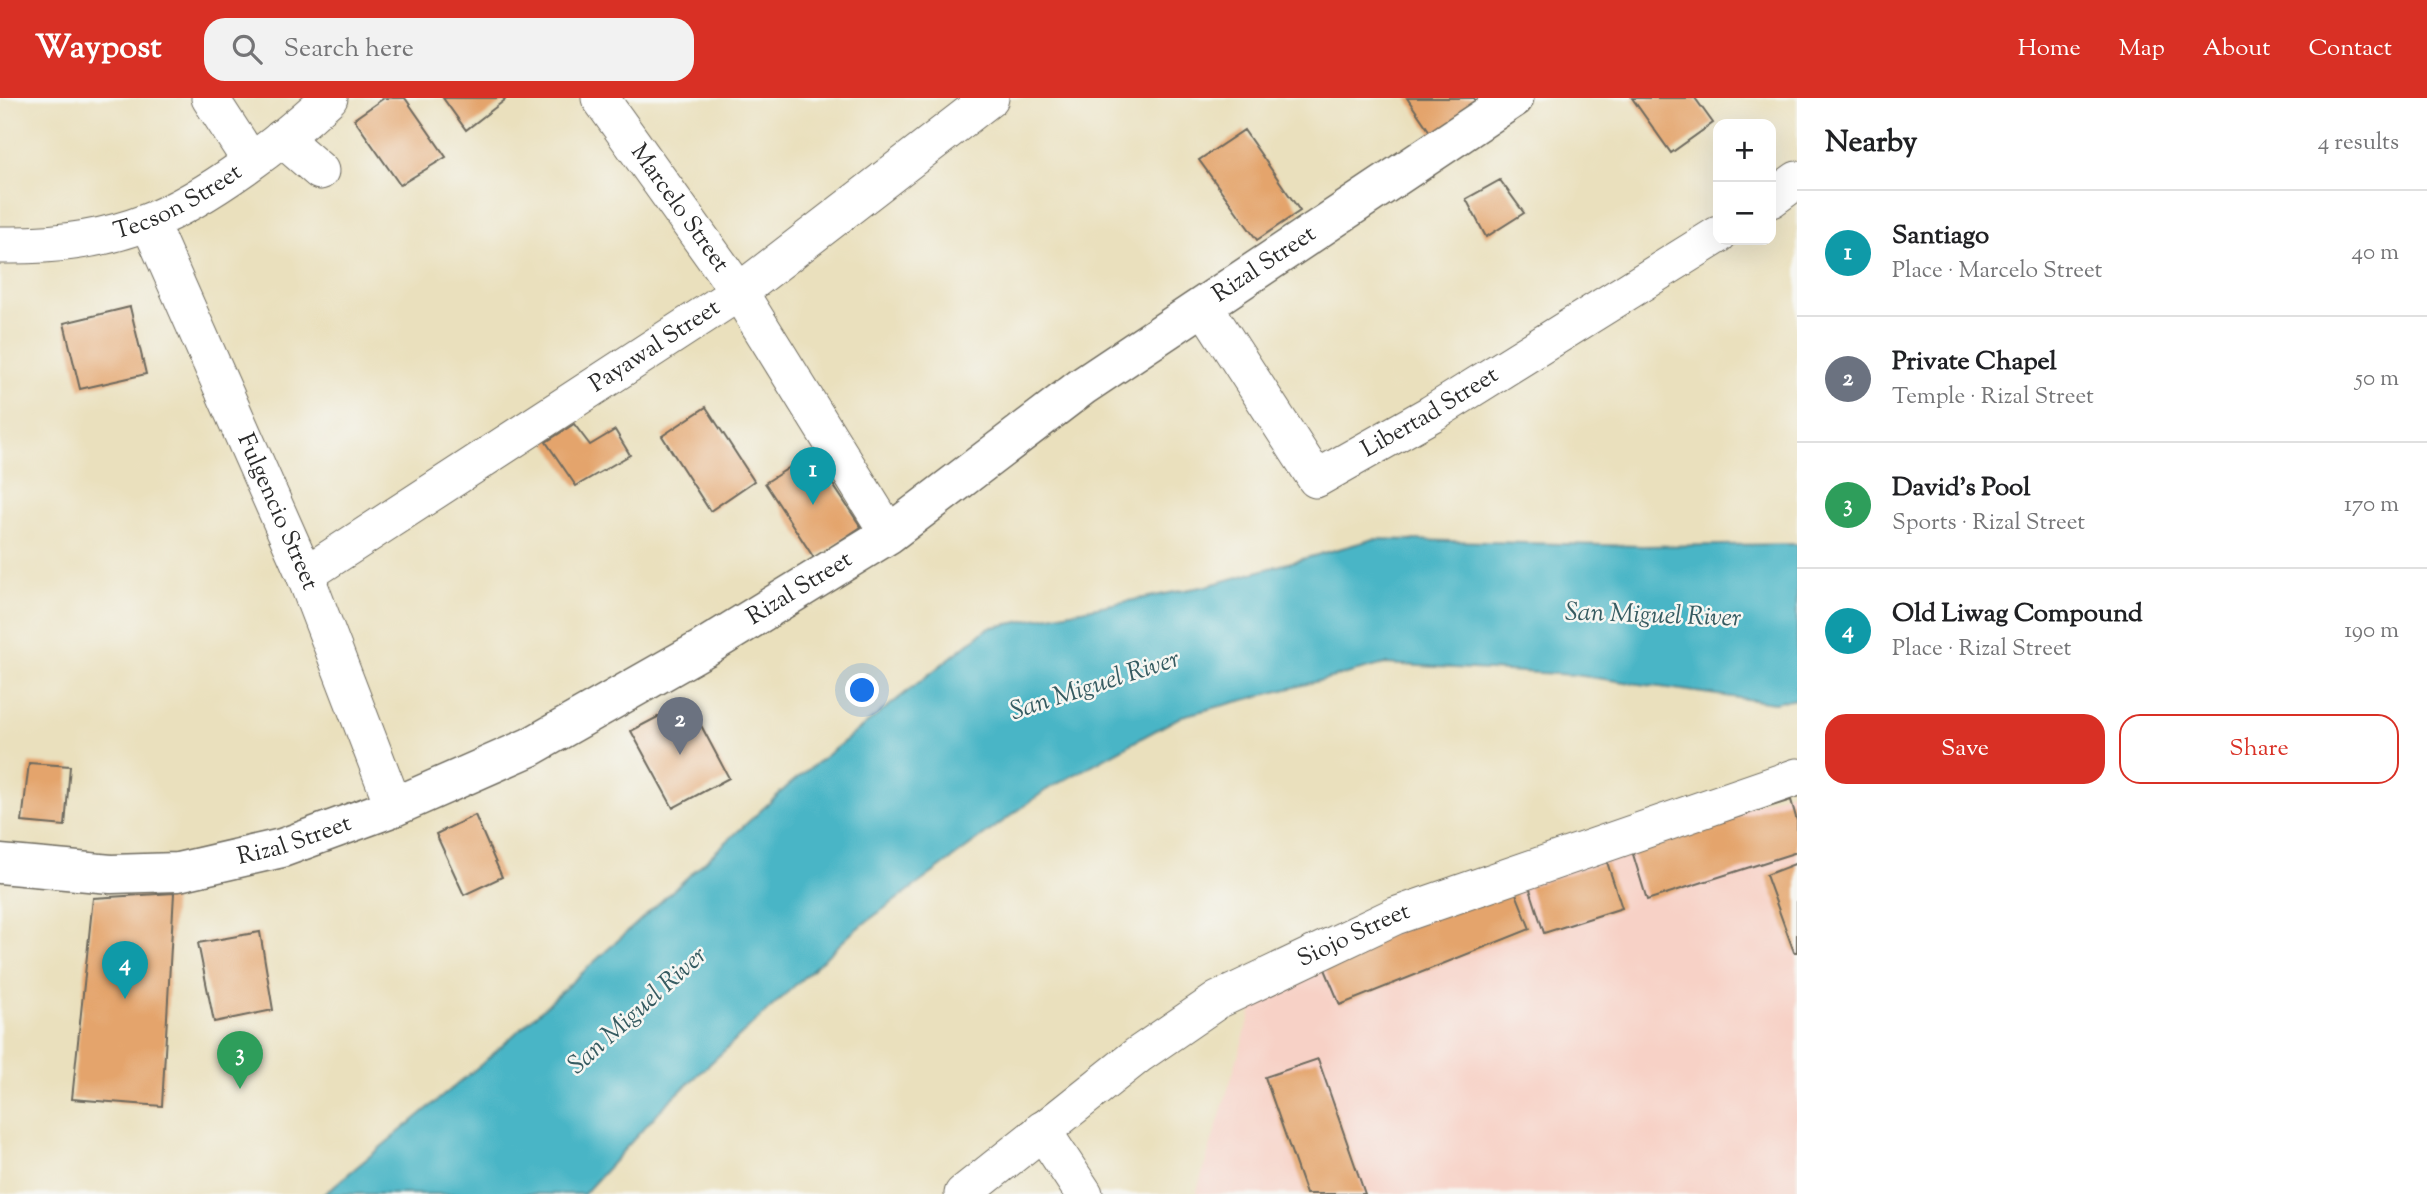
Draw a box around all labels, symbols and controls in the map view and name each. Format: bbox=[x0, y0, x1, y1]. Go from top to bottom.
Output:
search box bbox=[204, 18, 694, 81]
text: Waypost bbox=[35, 25, 162, 73]
icon: search bbox=[228, 30, 266, 68]
text: Search here bbox=[284, 31, 414, 68]
text: Home bbox=[2018, 32, 2081, 66]
text: Map bbox=[2119, 32, 2165, 66]
text: About bbox=[2203, 32, 2270, 66]
text: Contact bbox=[2308, 32, 2392, 66]
map controls bbox=[1713, 119, 1776, 245]
button: + bbox=[1713, 119, 1776, 182]
text: Nearby bbox=[1825, 122, 1917, 165]
text: 4 results bbox=[2318, 127, 2399, 160]
street label: Marcelo Street bbox=[622, 137, 737, 280]
street label: Tecson Street bbox=[110, 156, 249, 249]
button: − bbox=[1713, 182, 1776, 245]
street label: Rizal Street bbox=[1206, 218, 1323, 312]
text: Santiago bbox=[1892, 218, 1989, 255]
text: 1 bbox=[1844, 237, 1852, 270]
text: 40 m bbox=[2352, 237, 2399, 270]
text: Place · Marcelo Street bbox=[1892, 255, 2102, 288]
street label: Payawal Street bbox=[583, 292, 727, 402]
text: Private Chapel bbox=[1892, 344, 2057, 381]
street label: Libertad Street bbox=[1355, 359, 1505, 467]
text: 2 bbox=[1843, 363, 1853, 396]
text: 50 m bbox=[2355, 363, 2399, 396]
text: Temple · Rizal Street bbox=[1892, 381, 2094, 414]
street label: Fulgencio Street bbox=[228, 428, 326, 595]
pin: 1 bbox=[790, 447, 836, 505]
text: David's Pool bbox=[1892, 470, 2030, 507]
text: 3 bbox=[1843, 489, 1853, 522]
text: 170 m bbox=[2344, 489, 2399, 522]
text: Sports · Rizal Street bbox=[1892, 507, 2085, 540]
street label: Rizal Street bbox=[741, 543, 859, 634]
water label: San Miguel River bbox=[1564, 594, 1742, 638]
text: Old Liwag Compound bbox=[1892, 596, 2143, 633]
text: 4 bbox=[1842, 615, 1854, 648]
text: 190 m bbox=[2344, 615, 2399, 648]
text: Place · Rizal Street bbox=[1892, 633, 2071, 666]
water label: San Miguel River bbox=[1005, 641, 1185, 731]
your location bbox=[845, 673, 879, 707]
pin: 2 bbox=[657, 697, 703, 755]
button: Save bbox=[1825, 714, 2105, 784]
button: Share bbox=[2119, 714, 2399, 784]
street label: Rizal Street bbox=[234, 807, 356, 875]
street label: Siojo Street bbox=[1292, 895, 1415, 977]
water label: San Miguel River bbox=[560, 938, 716, 1084]
pin: 4 bbox=[102, 941, 148, 999]
pin: 3 bbox=[217, 1031, 263, 1089]

